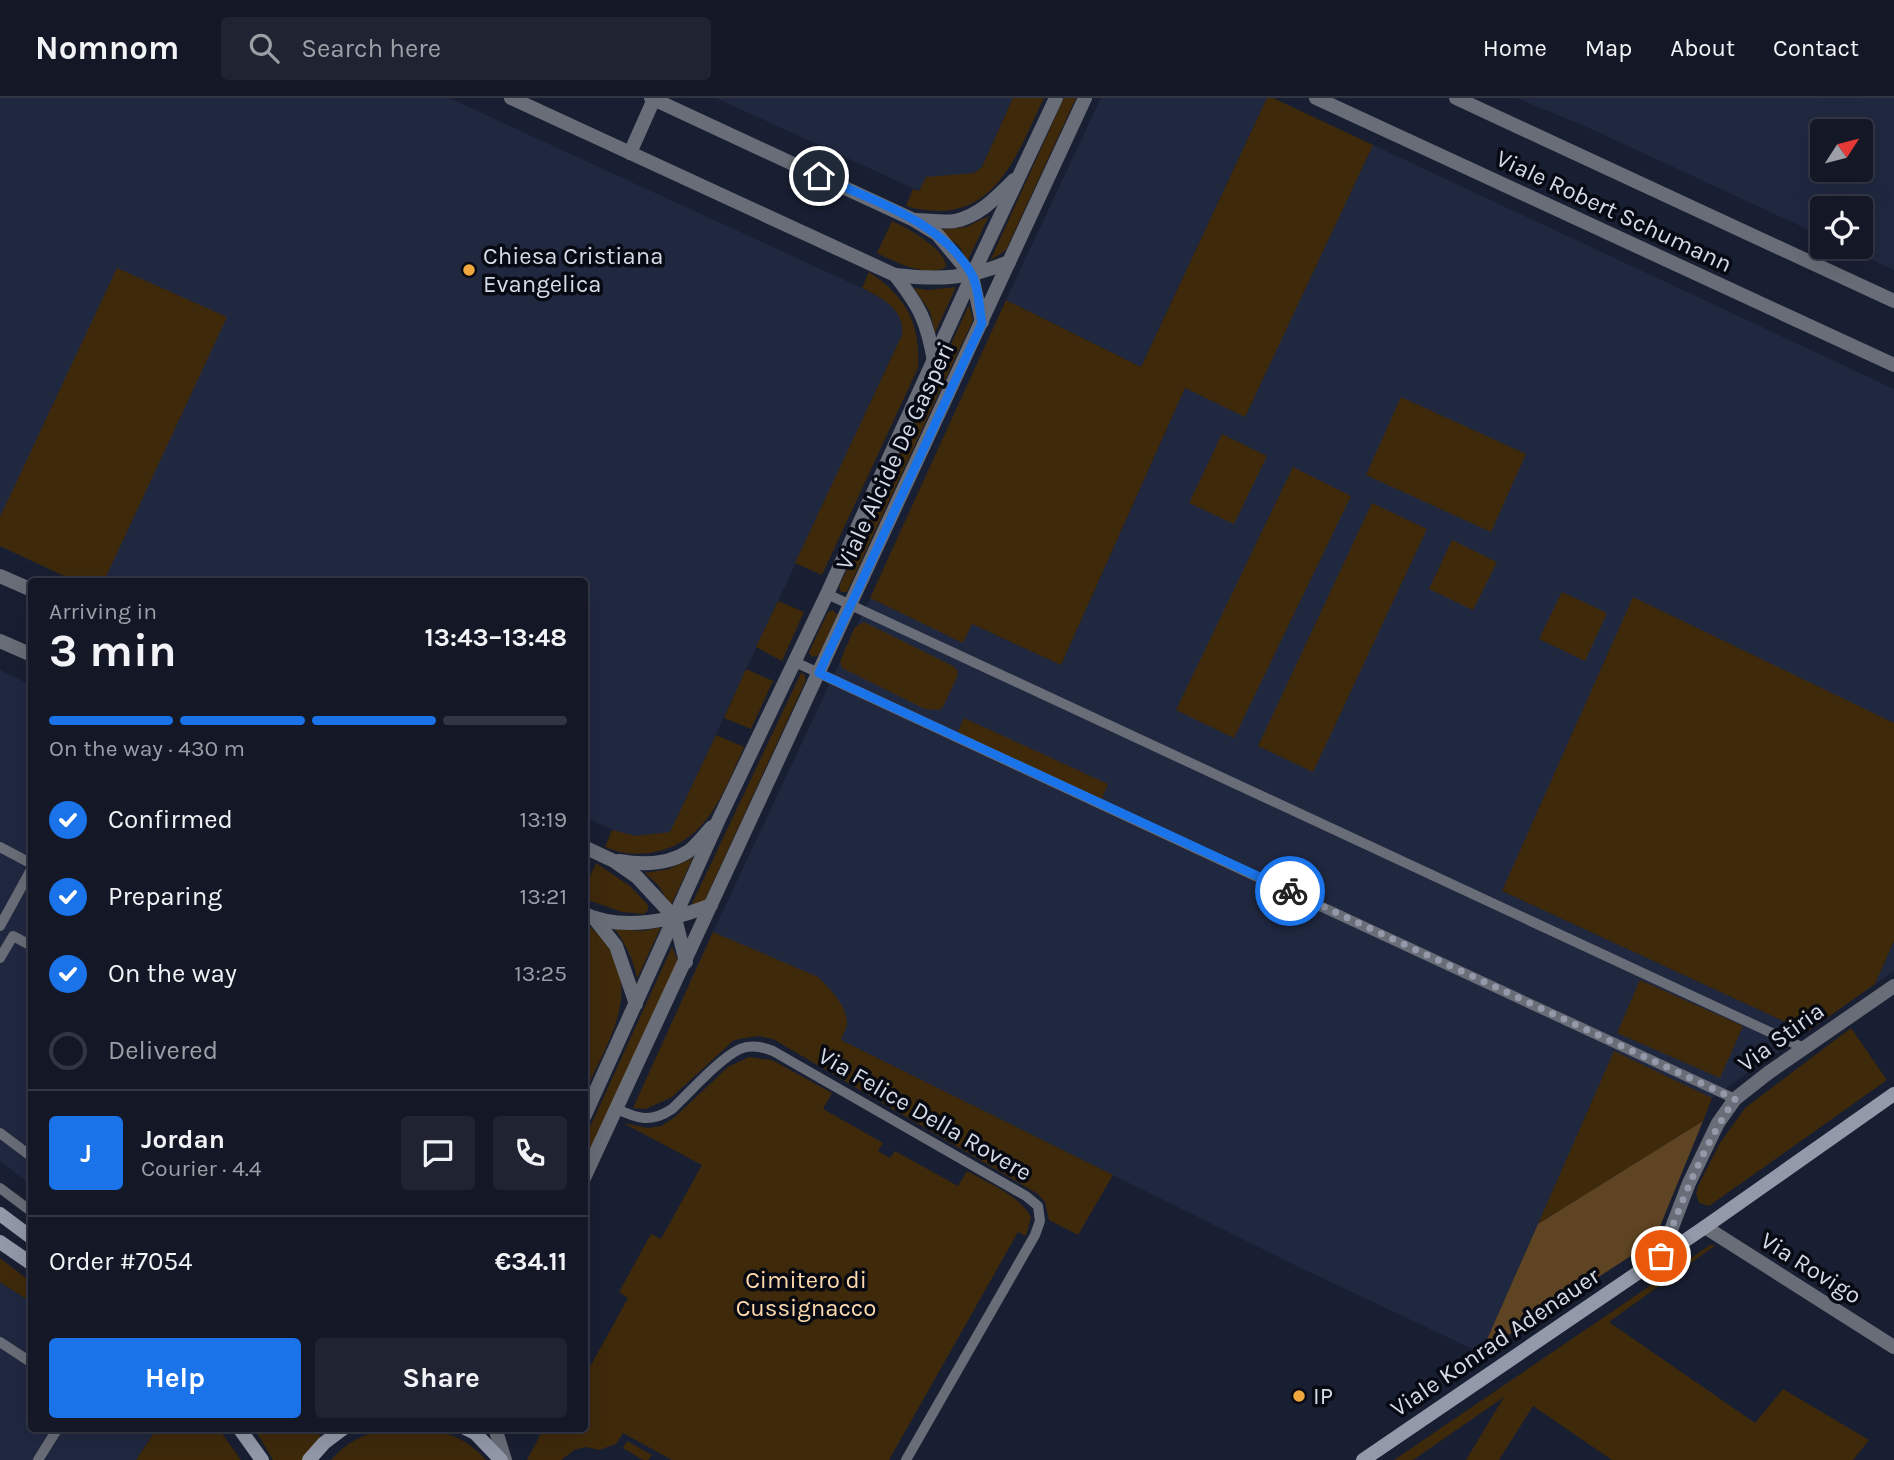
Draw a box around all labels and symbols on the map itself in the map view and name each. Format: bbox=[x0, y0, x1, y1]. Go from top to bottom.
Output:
north arrow bbox=[1810, 119, 1872, 182]
street label: Viale Robert Schumann bbox=[1492, 144, 1736, 278]
pin bbox=[789, 146, 849, 206]
place label: Chiesa Cristiana Evangelica bbox=[483, 242, 663, 298]
marker: Chiesa Cristiana Evangelica bbox=[461, 262, 477, 278]
street label: Viale Alcide De Gasperi bbox=[830, 338, 960, 574]
courier bbox=[1255, 856, 1325, 926]
street label: Via Stiria bbox=[1733, 996, 1829, 1078]
street label: Via Felice Della Rovere bbox=[813, 1041, 1037, 1187]
pin bbox=[1631, 1226, 1691, 1286]
street label: Via Rovigo bbox=[1756, 1226, 1866, 1310]
street label: Viale Konrad Adenauer bbox=[1385, 1261, 1605, 1422]
park label: Cimitero di Cussignacco bbox=[736, 1266, 876, 1322]
place label: IP bbox=[1313, 1382, 1333, 1410]
marker: IP bbox=[1291, 1388, 1307, 1404]

